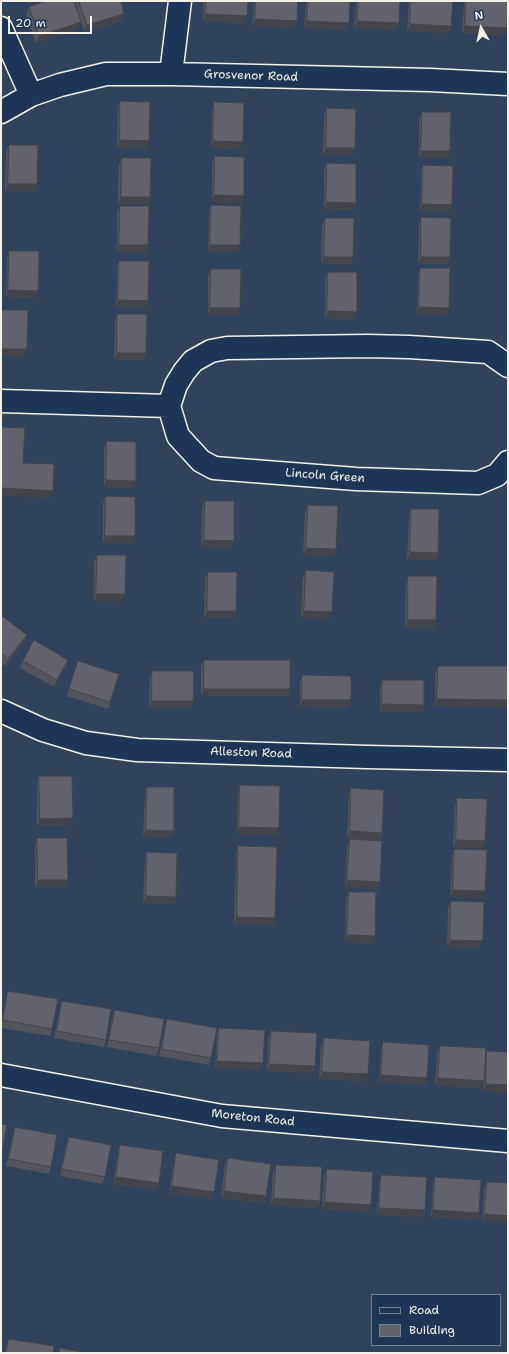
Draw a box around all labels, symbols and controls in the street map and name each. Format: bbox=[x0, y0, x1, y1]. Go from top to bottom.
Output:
scale bar bbox=[10, 8, 94, 34]
north arrow bbox=[461, 8, 501, 48]
text: N bbox=[474, 8, 485, 24]
text: 20 m bbox=[15, 15, 46, 31]
street label: Grosvenor Road bbox=[204, 67, 298, 85]
street label: Lincoln Green bbox=[285, 466, 365, 486]
street label: Alleston Road bbox=[210, 744, 292, 762]
street label: Moreton Road bbox=[211, 1106, 295, 1130]
legend bbox=[371, 1294, 501, 1346]
text: Road bbox=[409, 1302, 439, 1318]
text: Building bbox=[409, 1322, 455, 1338]

